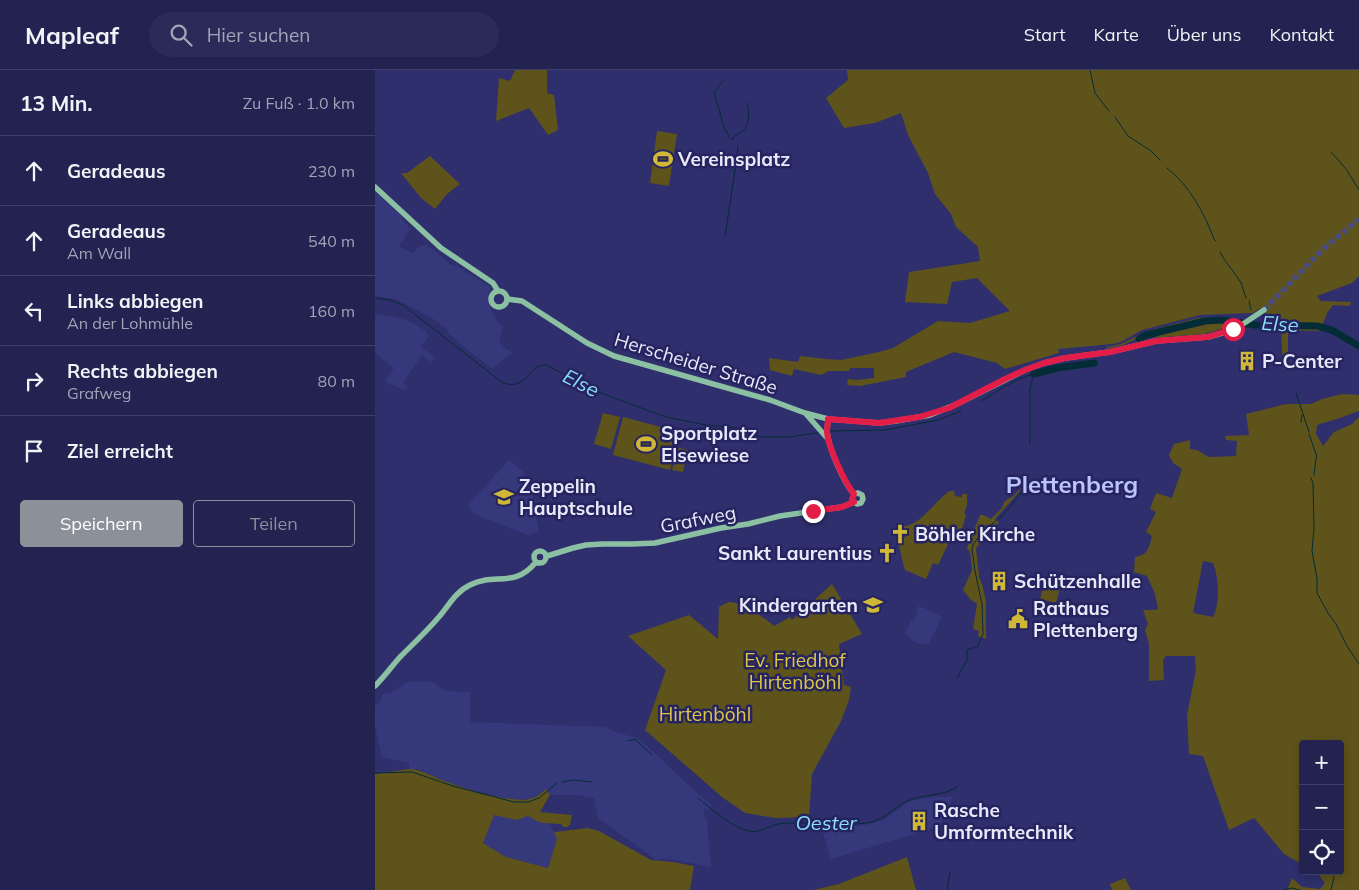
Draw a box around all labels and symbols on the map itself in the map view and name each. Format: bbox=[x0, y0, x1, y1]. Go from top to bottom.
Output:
place label: Vereinsplatz bbox=[677, 147, 790, 171]
sports icon: Vereinsplatz bbox=[652, 148, 674, 170]
water label: Else bbox=[1261, 310, 1300, 337]
route start bbox=[1222, 318, 1245, 341]
street label: Herscheider Straße bbox=[612, 327, 780, 399]
place label: P-Center bbox=[1262, 349, 1342, 373]
building icon: P-Center bbox=[1236, 350, 1258, 372]
water label: Else bbox=[559, 363, 604, 402]
place label: Sportplatz Elsewiese bbox=[661, 421, 757, 467]
sports icon: Sportplatz Elsewiese bbox=[635, 433, 657, 455]
district label: Plettenberg bbox=[1006, 469, 1138, 499]
place label: Zeppelin Hauptschule bbox=[519, 474, 633, 520]
school or university icon: Zeppelin Hauptschule bbox=[493, 486, 515, 508]
street label: Grafweg bbox=[658, 500, 738, 538]
route end bbox=[802, 500, 825, 523]
place label: Böhler Kirche bbox=[915, 522, 1035, 546]
church icon: Böhler Kirche bbox=[889, 523, 911, 545]
place label: Sankt Laurentius bbox=[718, 541, 872, 565]
church icon: Sankt Laurentius bbox=[876, 542, 898, 564]
place label: Schützenhalle bbox=[1014, 569, 1141, 593]
building icon: Schützenhalle bbox=[988, 570, 1010, 592]
place label: Kindergarten bbox=[739, 593, 858, 617]
school or university icon: Kindergarten bbox=[862, 594, 884, 616]
place label: Rathaus Plettenberg bbox=[1033, 596, 1138, 642]
public building icon: Rathaus Plettenberg bbox=[1007, 608, 1029, 630]
park label: Ev. Friedhof Hirtenböhl bbox=[744, 648, 846, 694]
park label: Hirtenböhl bbox=[659, 702, 751, 726]
place label: Rasche Umformtechnik bbox=[934, 798, 1074, 844]
water label: Oester bbox=[795, 810, 857, 835]
building icon: Rasche Umformtechnik bbox=[908, 810, 930, 832]

